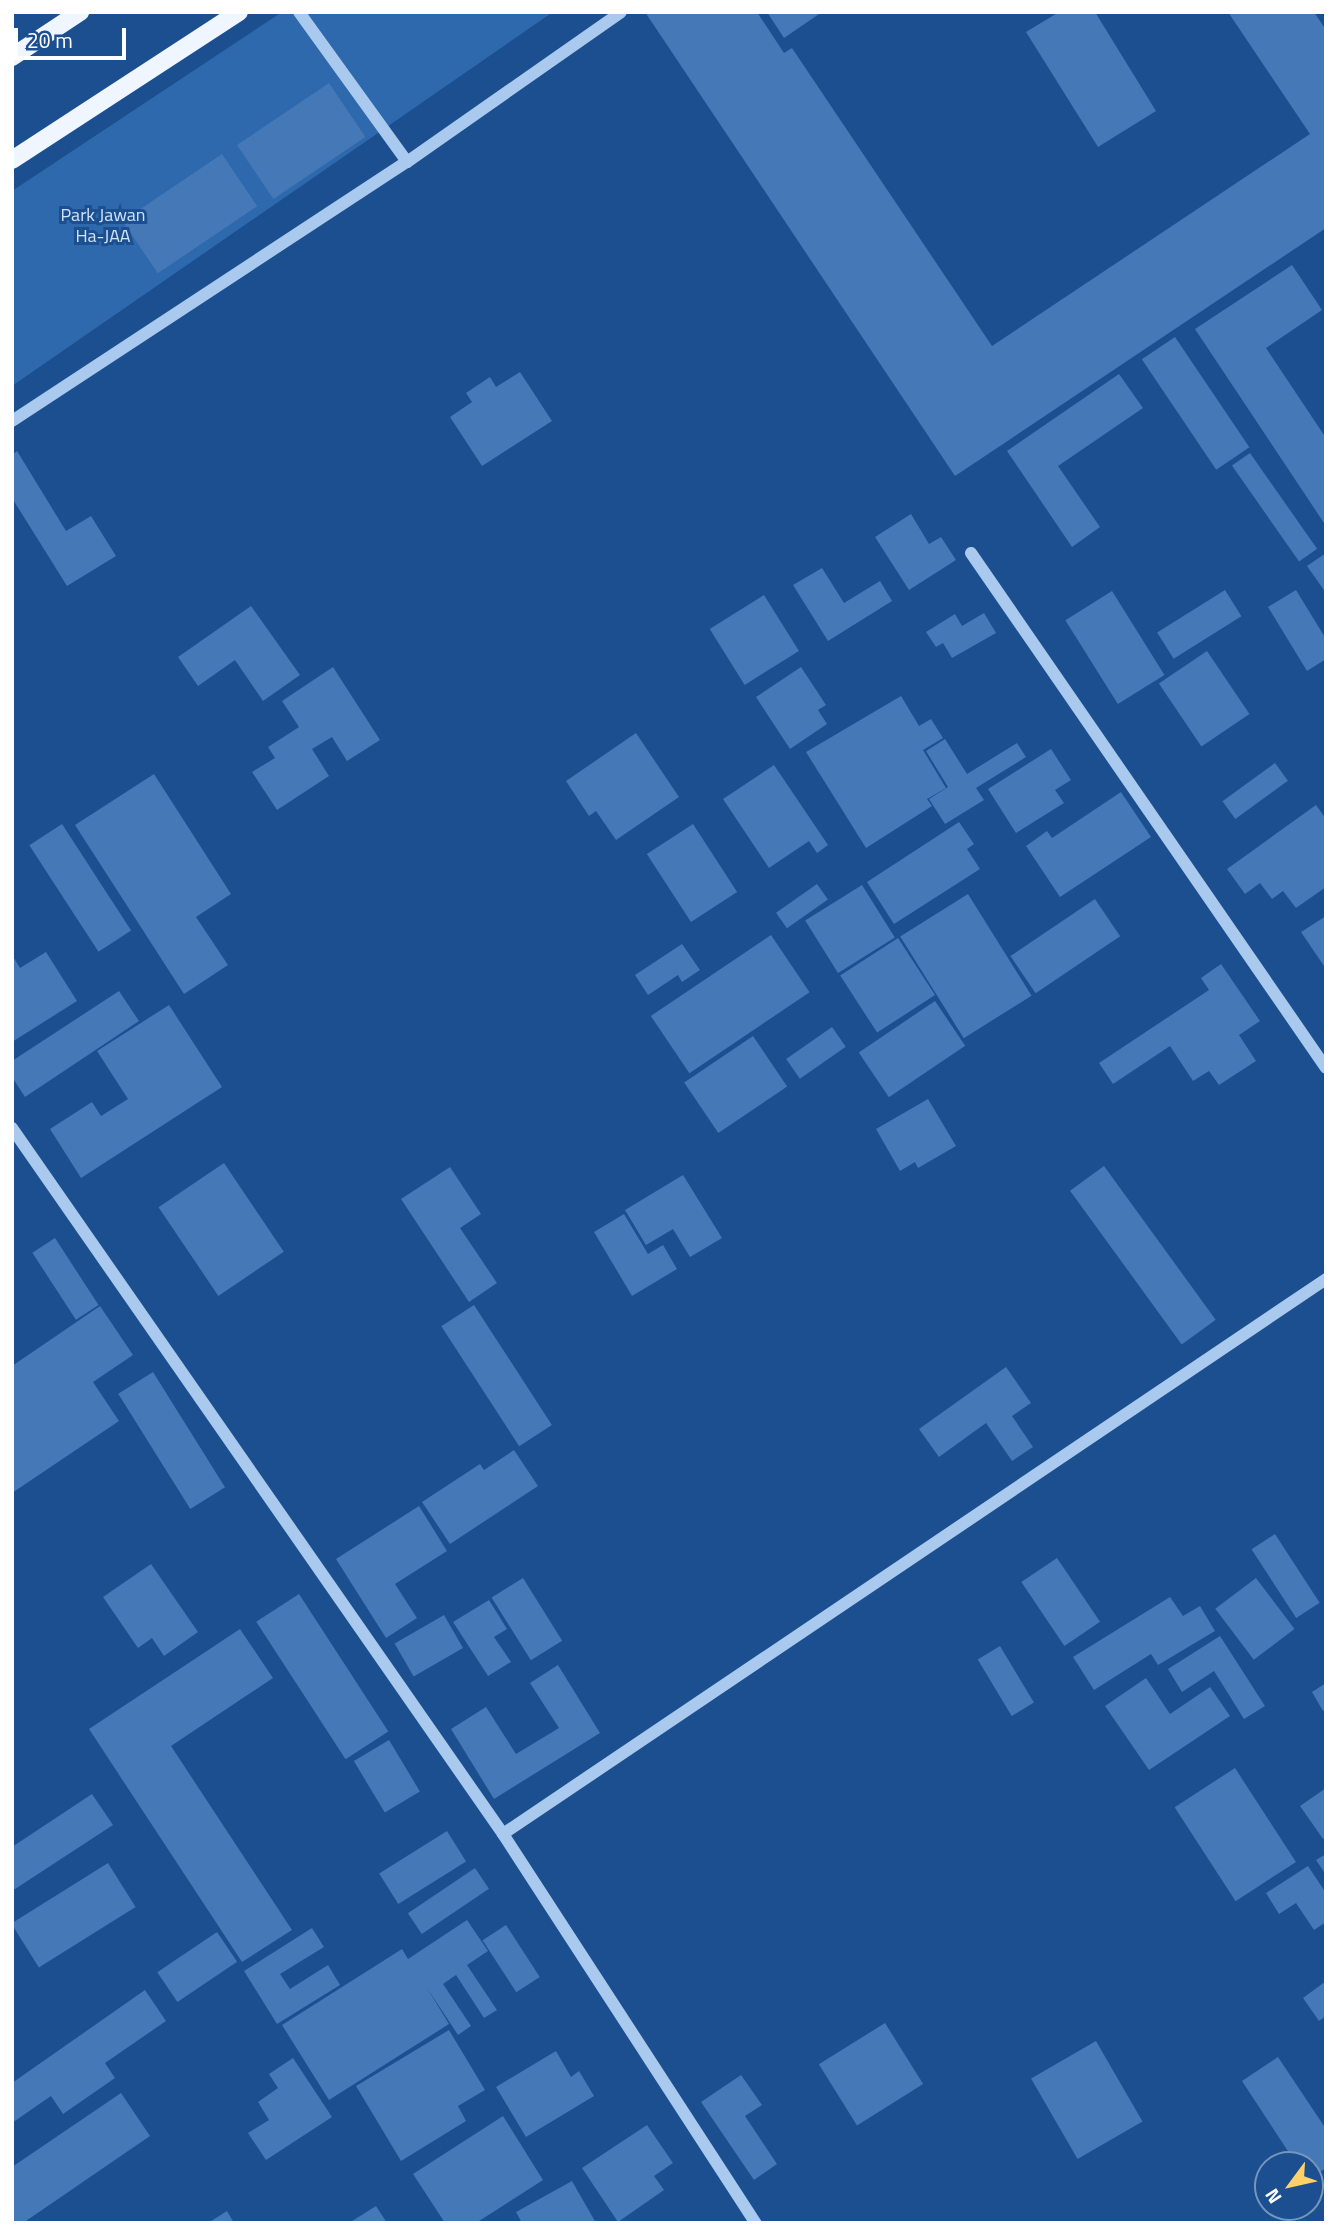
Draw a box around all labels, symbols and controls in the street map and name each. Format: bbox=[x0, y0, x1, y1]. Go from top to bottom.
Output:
scale bar bbox=[18, 14, 130, 58]
text: 20 m bbox=[27, 24, 73, 56]
park label: Park Jawan Ha-JAA bbox=[61, 205, 145, 248]
north arrow bbox=[1254, 2151, 1324, 2221]
text: N bbox=[1257, 2183, 1288, 2210]

